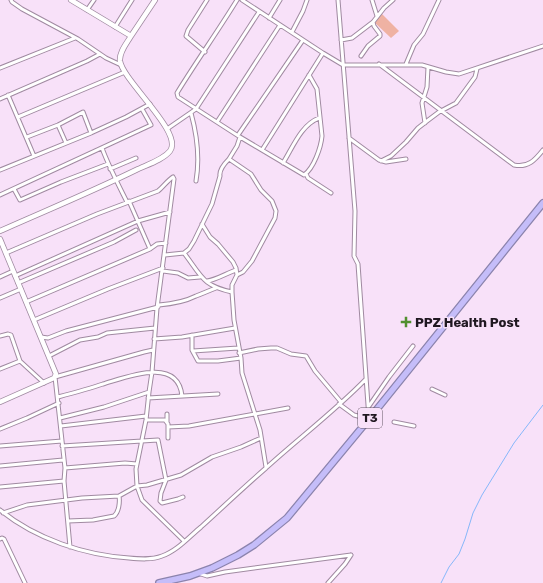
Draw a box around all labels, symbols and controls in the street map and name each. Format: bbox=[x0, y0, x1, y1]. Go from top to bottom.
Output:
place label: PPZ Health Post bbox=[415, 315, 520, 330]
marker: PPZ Health Post bbox=[400, 316, 412, 328]
road number: T3 bbox=[358, 408, 382, 428]

